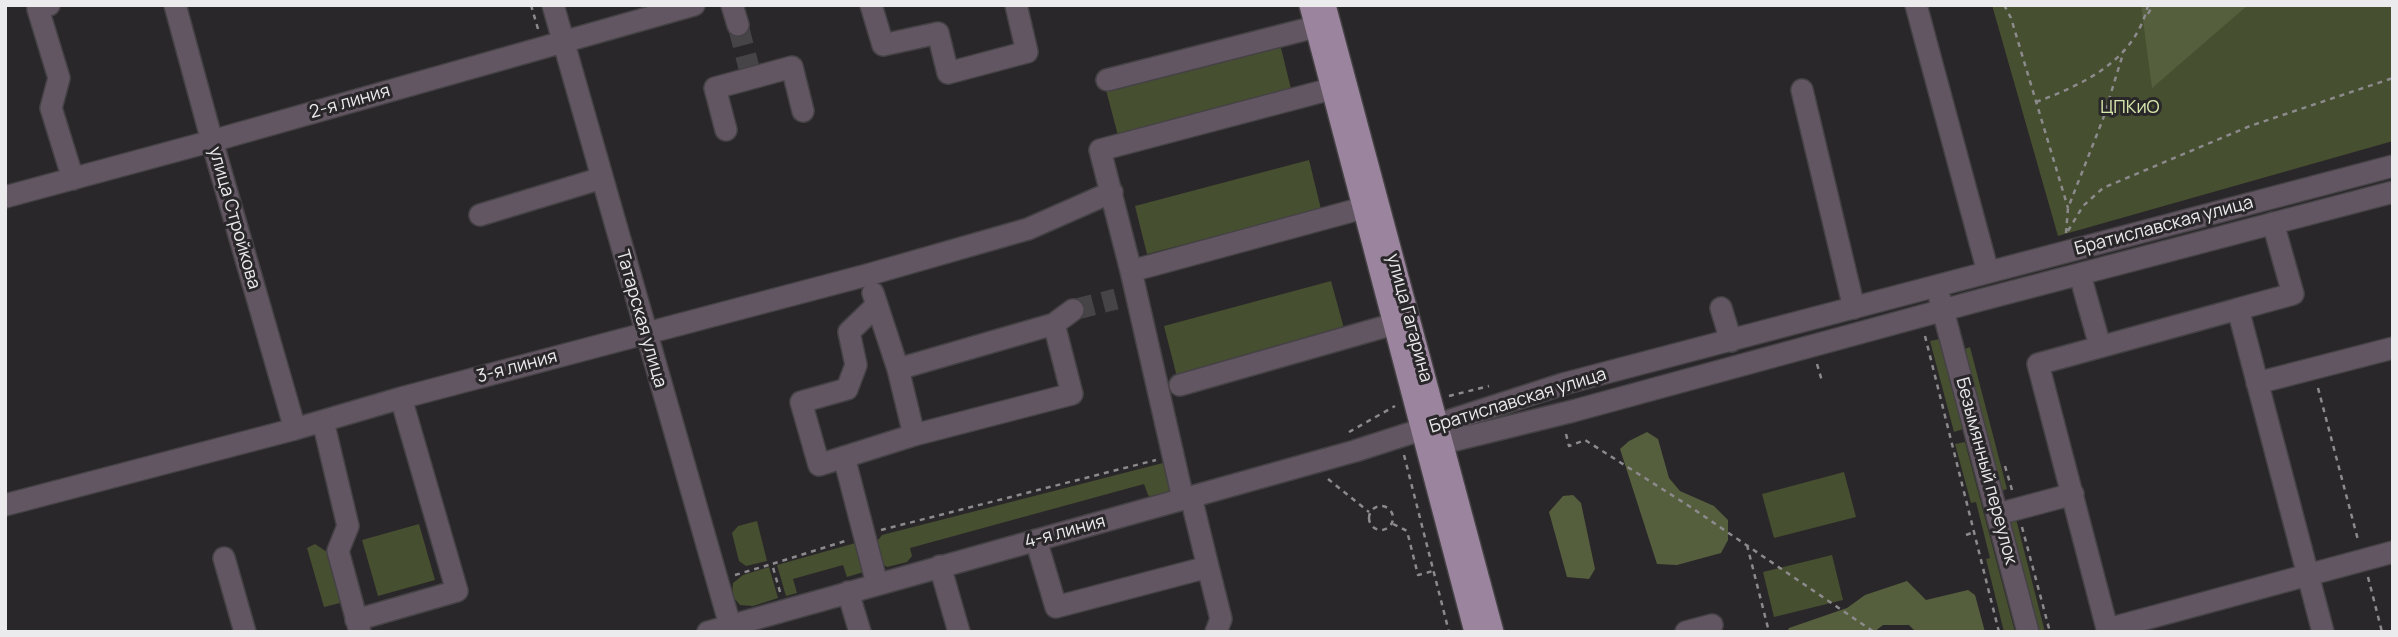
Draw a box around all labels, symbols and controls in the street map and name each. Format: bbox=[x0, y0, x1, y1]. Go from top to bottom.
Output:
street label: 2-я линия bbox=[307, 80, 393, 124]
park label: ЦПКиО bbox=[2100, 97, 2160, 119]
street label: улица Стройкова bbox=[203, 144, 265, 292]
street label: Братиславская улица bbox=[2072, 192, 2256, 260]
street label: Татарская улица bbox=[611, 248, 671, 390]
street label: улица Гагарина bbox=[1381, 251, 1437, 385]
street label: 3-я линия bbox=[474, 346, 560, 388]
street label: Братиславская улица bbox=[1427, 364, 1609, 438]
street label: Безымянный переулок bbox=[1951, 375, 2021, 567]
street label: 4-я линия bbox=[1022, 511, 1108, 553]

